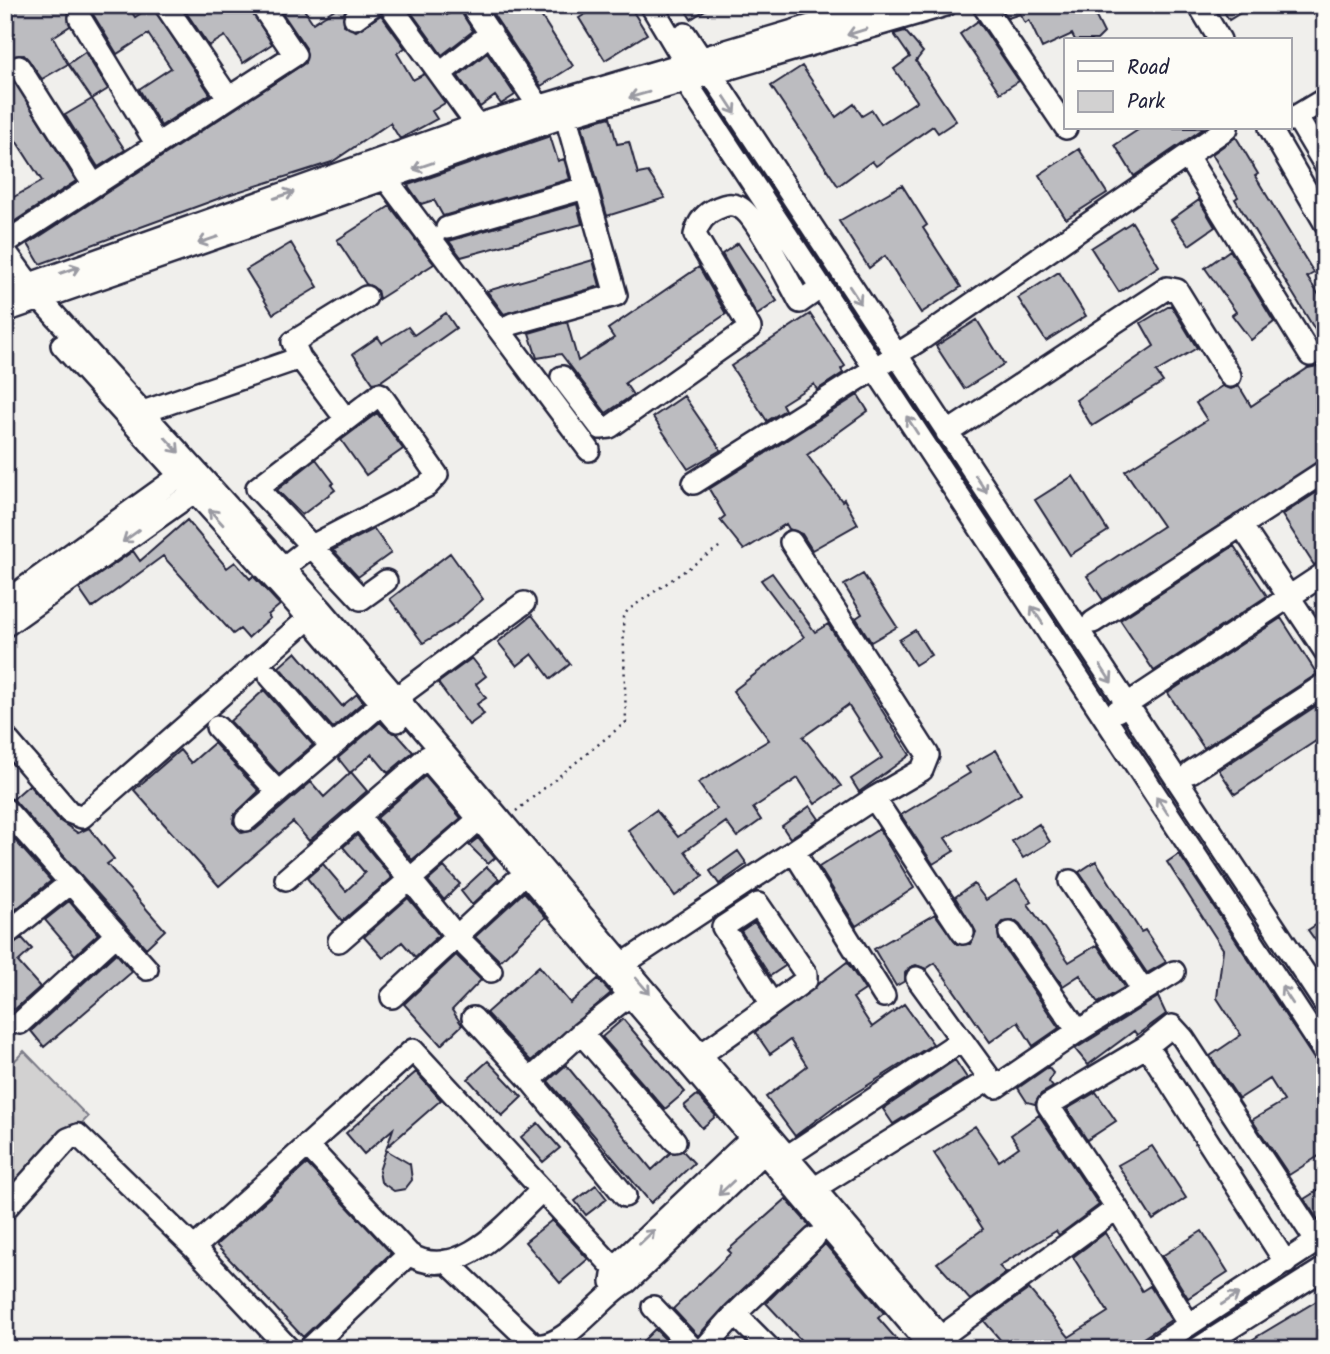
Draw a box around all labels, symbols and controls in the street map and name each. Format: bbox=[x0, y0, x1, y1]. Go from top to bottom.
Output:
one-way arrow bbox=[847, 26, 869, 39]
legend bbox=[1064, 38, 1292, 130]
text: Road bbox=[1127, 52, 1170, 85]
text: Park bbox=[1127, 86, 1165, 119]
one-way arrow bbox=[628, 90, 650, 103]
one-way arrow bbox=[722, 95, 737, 114]
one-way arrow bbox=[412, 161, 434, 173]
one-way arrow bbox=[273, 188, 295, 200]
one-way arrow bbox=[197, 235, 219, 247]
one-way arrow bbox=[58, 263, 80, 275]
one-way arrow bbox=[848, 284, 862, 304]
one-way arrow bbox=[904, 416, 918, 436]
one-way arrow bbox=[164, 436, 181, 453]
one-way arrow bbox=[974, 474, 988, 494]
one-way arrow bbox=[208, 509, 224, 527]
one-way arrow bbox=[122, 529, 141, 544]
one-way arrow bbox=[1030, 606, 1044, 626]
one-way arrow bbox=[1099, 664, 1113, 683]
one-way arrow bbox=[1155, 796, 1169, 816]
one-way arrow bbox=[635, 977, 651, 995]
one-way arrow bbox=[1280, 986, 1294, 1006]
one-way arrow bbox=[718, 1180, 735, 1197]
one-way arrow bbox=[638, 1229, 655, 1246]
one-way arrow bbox=[1220, 1291, 1239, 1306]

